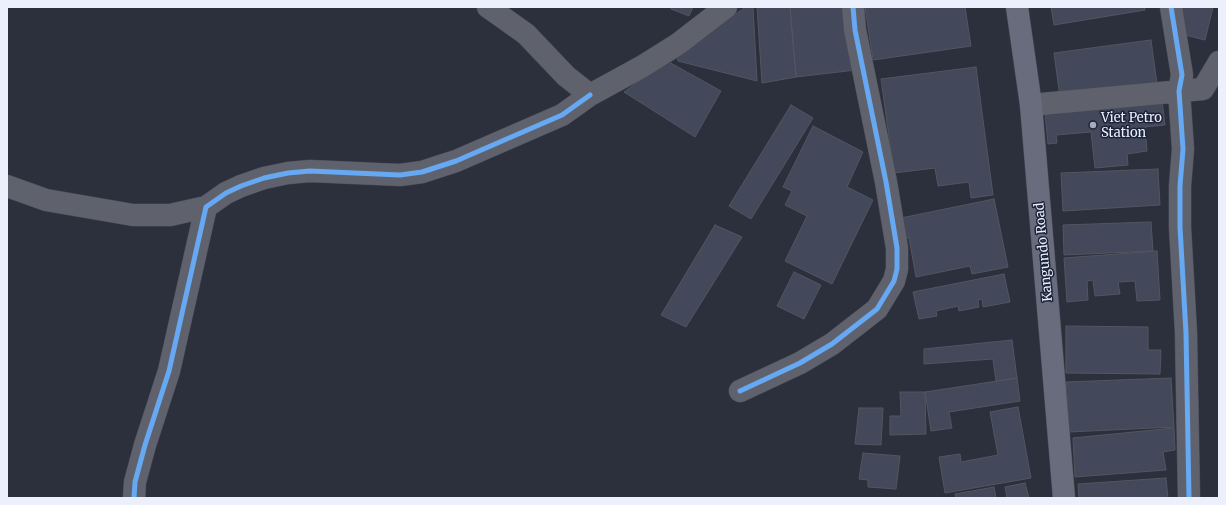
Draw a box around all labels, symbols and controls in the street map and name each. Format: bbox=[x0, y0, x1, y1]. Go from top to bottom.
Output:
place label: Viet Petro Station bbox=[1101, 110, 1162, 141]
marker: Viet Petro Station bbox=[1088, 120, 1098, 130]
street label: Kangundo Road bbox=[1032, 202, 1056, 302]

